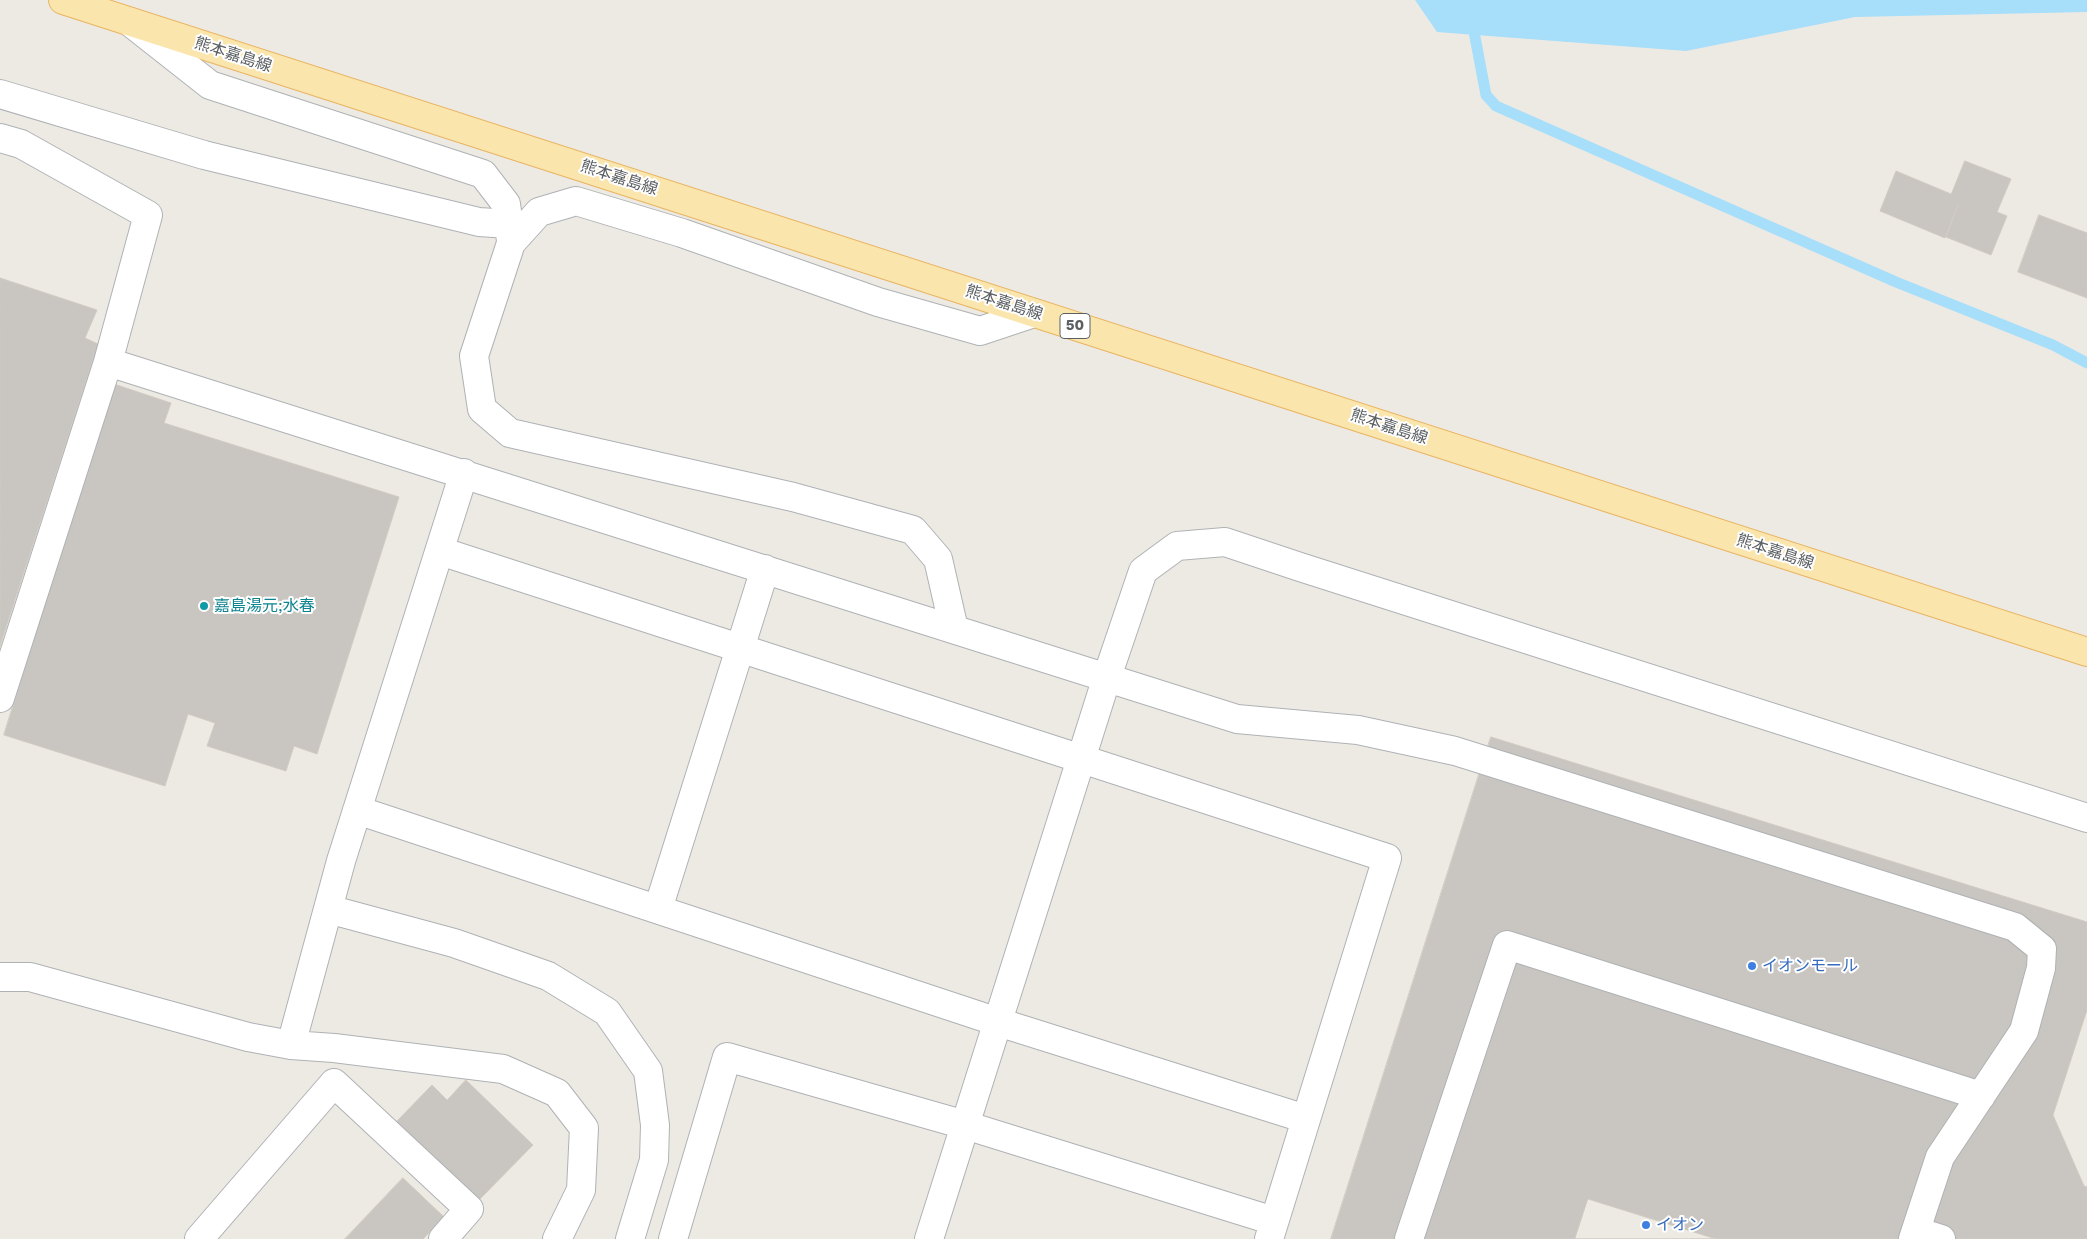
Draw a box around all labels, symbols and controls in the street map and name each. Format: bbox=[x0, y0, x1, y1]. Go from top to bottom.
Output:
street label: 熊本嘉島線 bbox=[192, 34, 274, 76]
street label: 熊本嘉島線 bbox=[578, 157, 660, 199]
street label: 熊本嘉島線 bbox=[963, 282, 1045, 324]
road number: 50 bbox=[1060, 314, 1090, 338]
street label: 熊本嘉島線 bbox=[1348, 406, 1430, 448]
street label: 熊本嘉島線 bbox=[1734, 531, 1816, 573]
place label: 嘉島湯元;水春 bbox=[214, 596, 315, 616]
marker: 嘉島湯元;水春 bbox=[198, 600, 210, 612]
place label: イオンモール bbox=[1762, 956, 1858, 976]
marker: イオンモール bbox=[1746, 960, 1758, 972]
place label: イオン bbox=[1656, 1215, 1704, 1235]
marker: イオン bbox=[1640, 1219, 1652, 1231]

